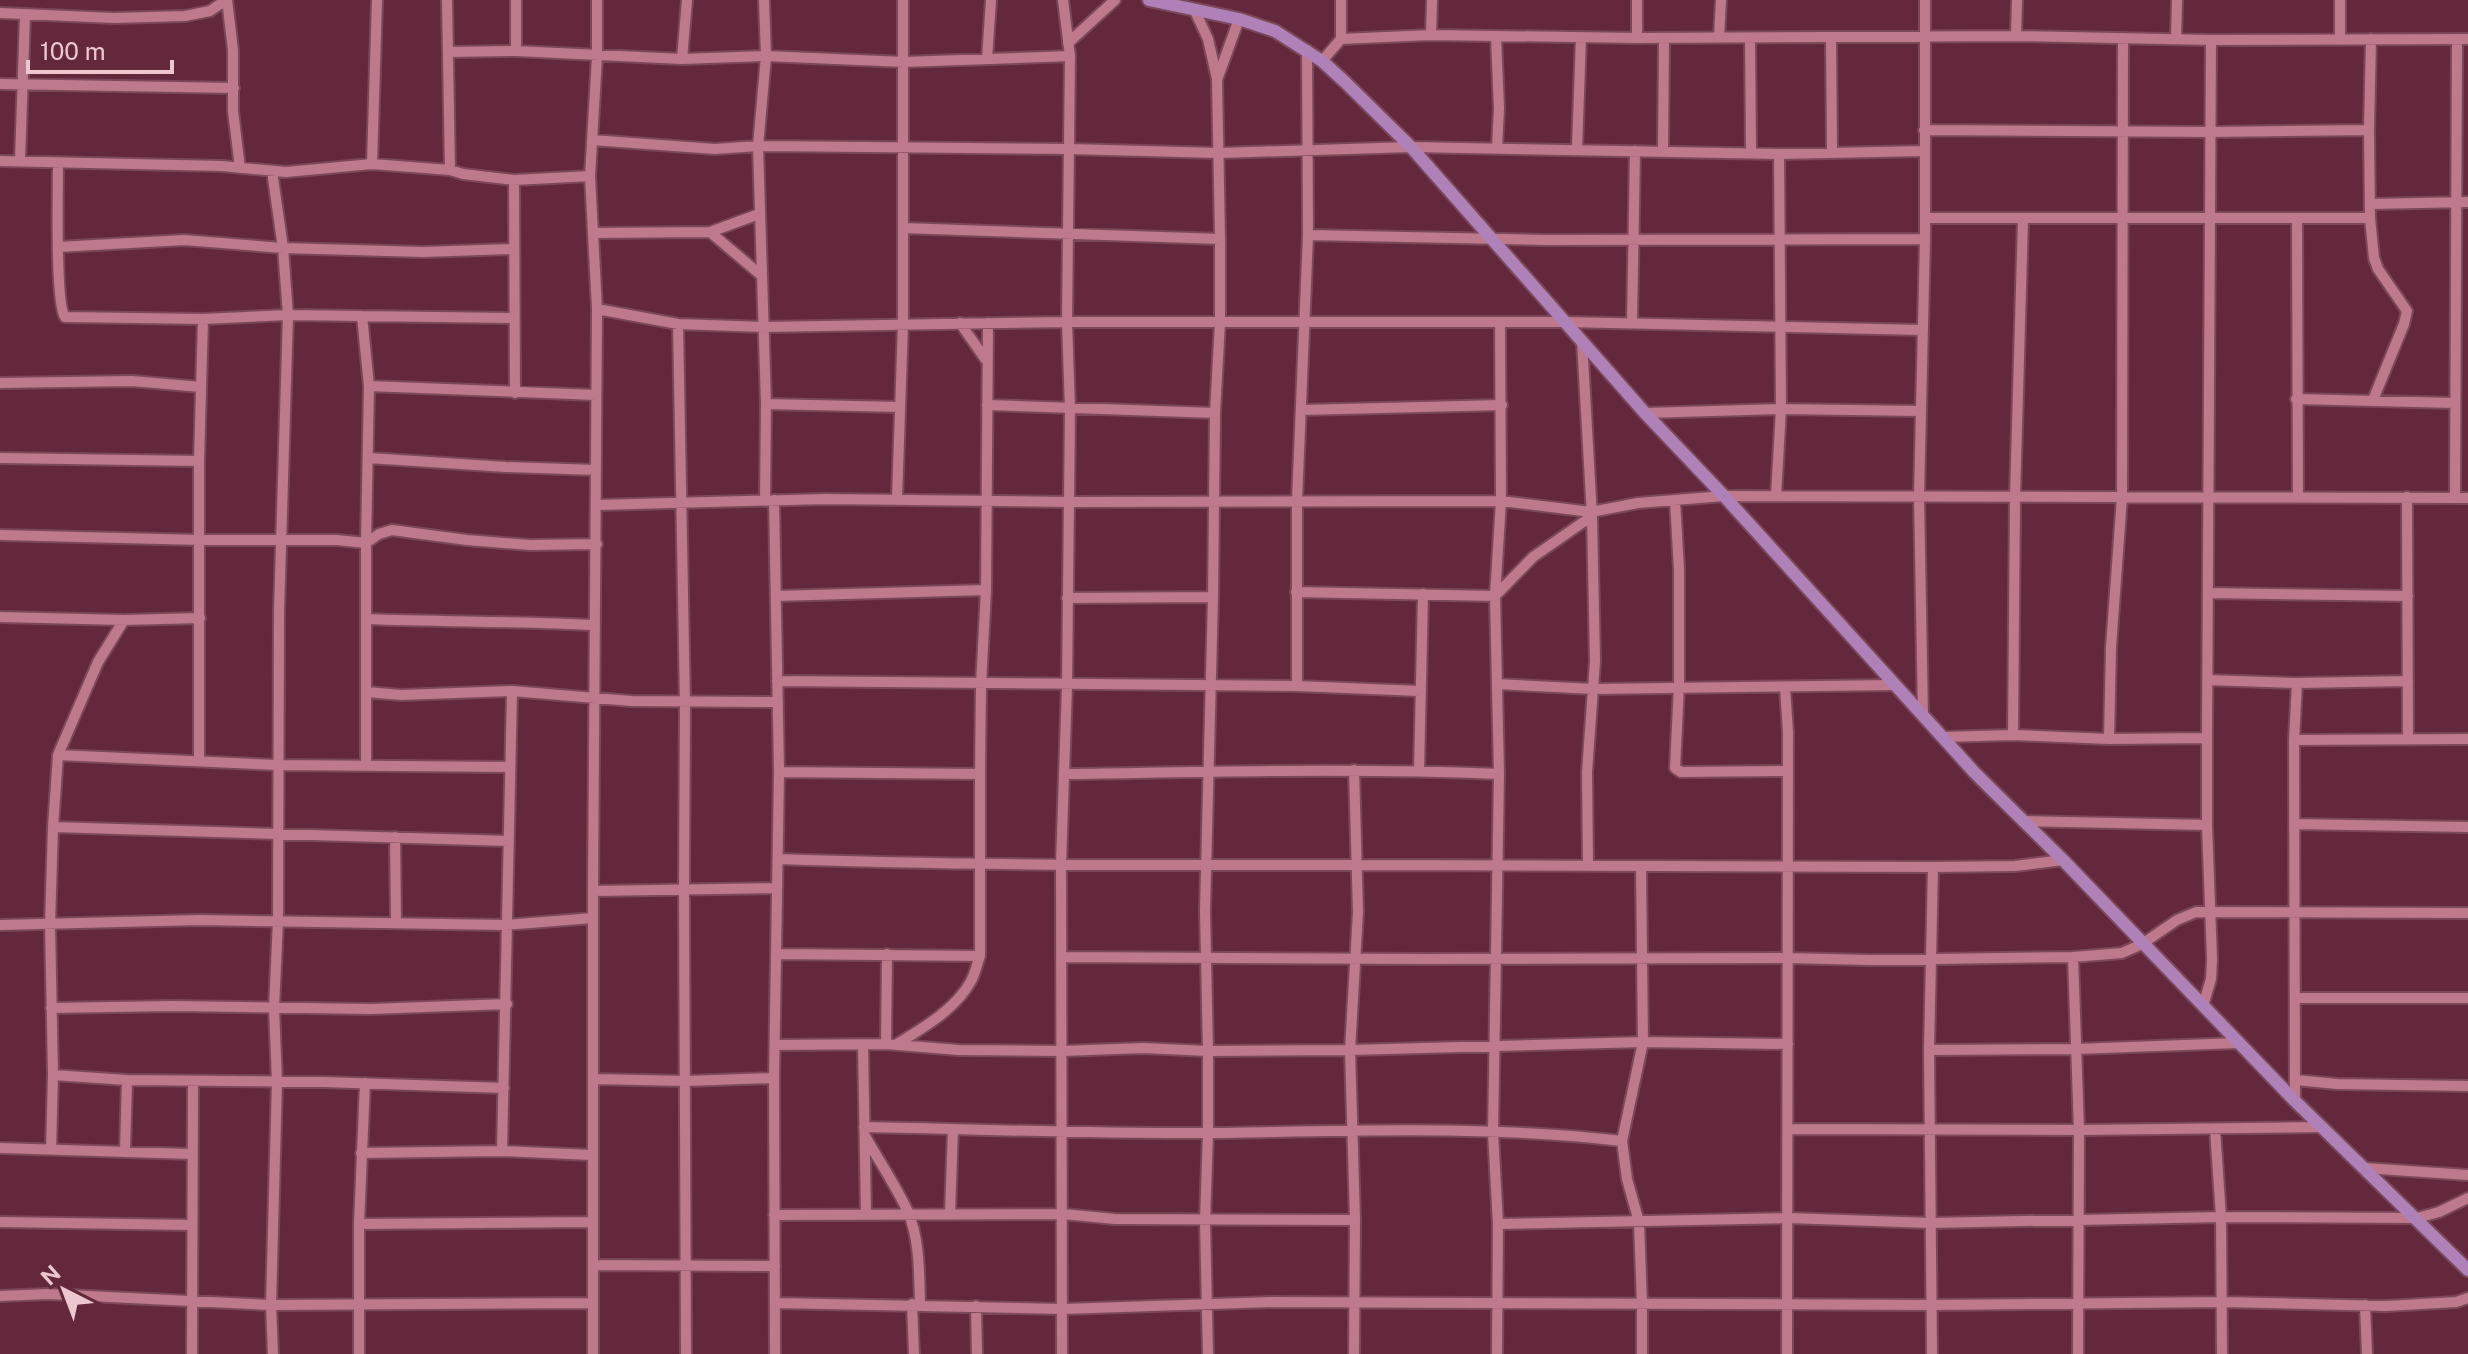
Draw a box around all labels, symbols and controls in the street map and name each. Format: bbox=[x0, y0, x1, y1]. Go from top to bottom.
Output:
scale bar bbox=[28, 24, 172, 74]
text: 100 m bbox=[40, 37, 106, 65]
north arrow bbox=[24, 1250, 104, 1330]
text: N bbox=[36, 1260, 66, 1291]

